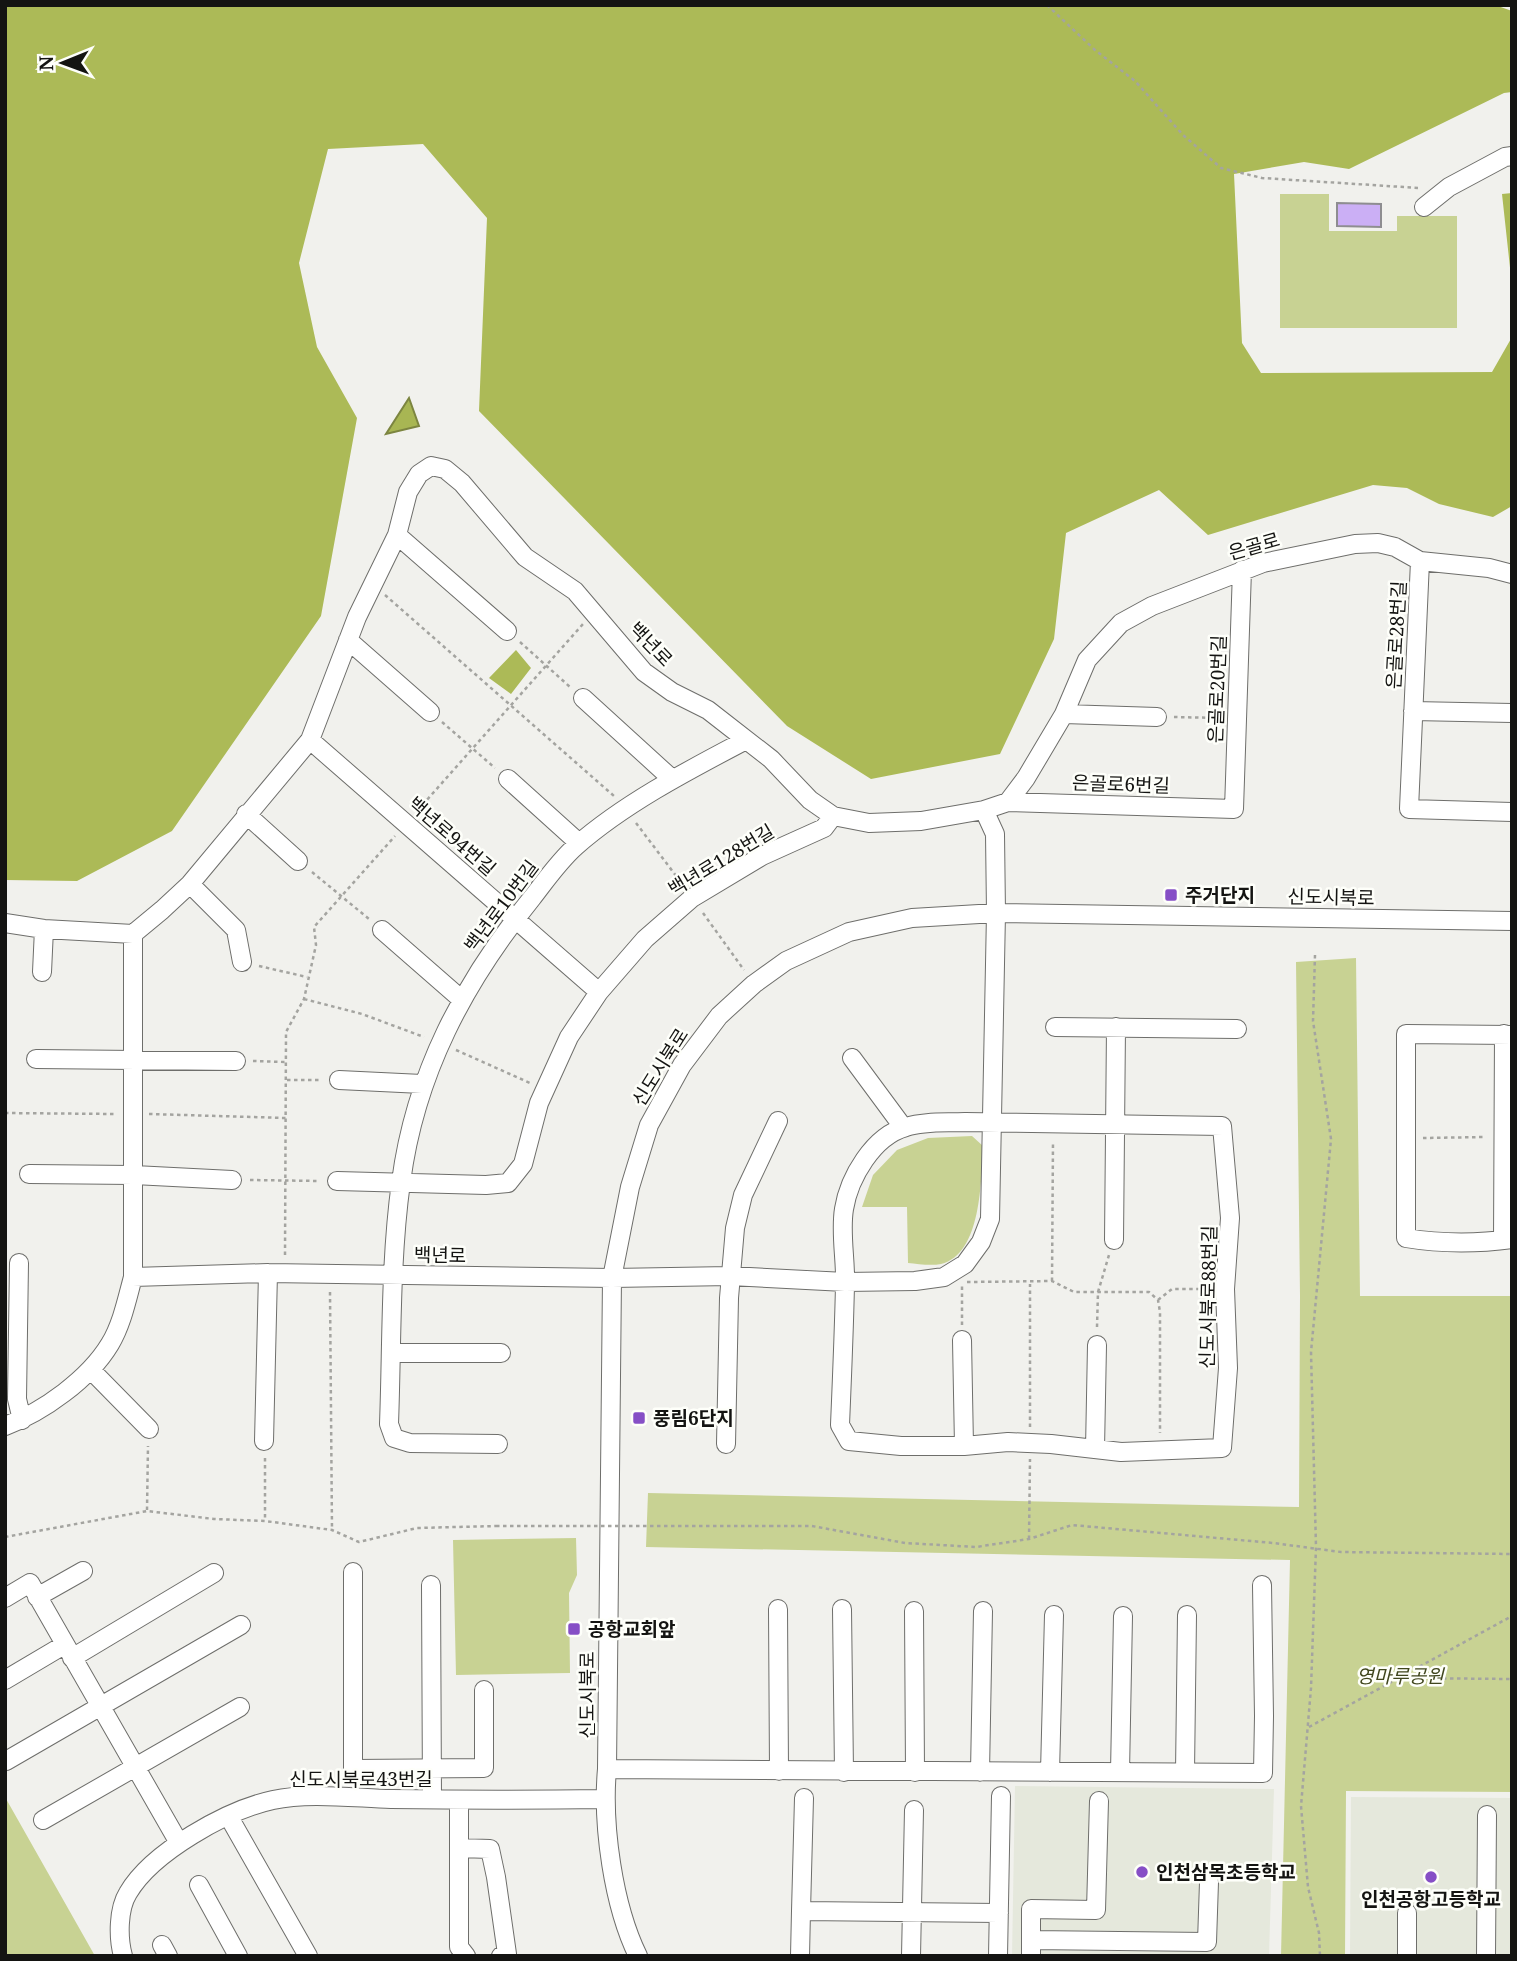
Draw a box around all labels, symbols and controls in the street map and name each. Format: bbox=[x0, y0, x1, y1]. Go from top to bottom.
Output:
north arrow bbox=[28, 28, 98, 98]
text: N bbox=[33, 56, 59, 71]
street label: 은골로 bbox=[1225, 526, 1283, 566]
street label: 은골로28번길 bbox=[1380, 580, 1412, 690]
street label: 백년로 bbox=[623, 616, 679, 672]
street label: 은골로20번길 bbox=[1202, 634, 1232, 744]
street label: 은골로6번길 bbox=[1072, 769, 1170, 799]
street label: 백년로94번길 bbox=[402, 791, 502, 881]
street label: 백년로128번길 bbox=[663, 818, 779, 902]
street label: 백년로10번길 bbox=[458, 855, 544, 957]
place label: 주거단지 bbox=[1185, 882, 1255, 908]
street label: 신도시북로 bbox=[1287, 883, 1375, 911]
marker: 주거단지 bbox=[1163, 887, 1179, 903]
street label: 신도시북로 bbox=[626, 1023, 694, 1111]
street label: 신도시북로88번길 bbox=[1194, 1225, 1222, 1369]
street label: 백년로 bbox=[414, 1242, 466, 1268]
place label: 풍림6단지 bbox=[653, 1405, 734, 1431]
marker: 풍림6단지 bbox=[631, 1410, 647, 1426]
place label: 공항교회앞 bbox=[588, 1616, 675, 1642]
marker: 공항교회앞 bbox=[566, 1621, 582, 1637]
street label: 신도시북로 bbox=[574, 1651, 600, 1739]
park label: 영마루공원 bbox=[1356, 1663, 1445, 1689]
street label: 신도시북로43번길 bbox=[289, 1766, 433, 1792]
place label: 인천삼목초등학교 bbox=[1156, 1859, 1296, 1885]
marker: 인천삼목초등학교 bbox=[1134, 1864, 1150, 1880]
marker: 인천공항고등학교 bbox=[1423, 1869, 1439, 1885]
place label: 인천공항고등학교 bbox=[1361, 1886, 1501, 1912]

